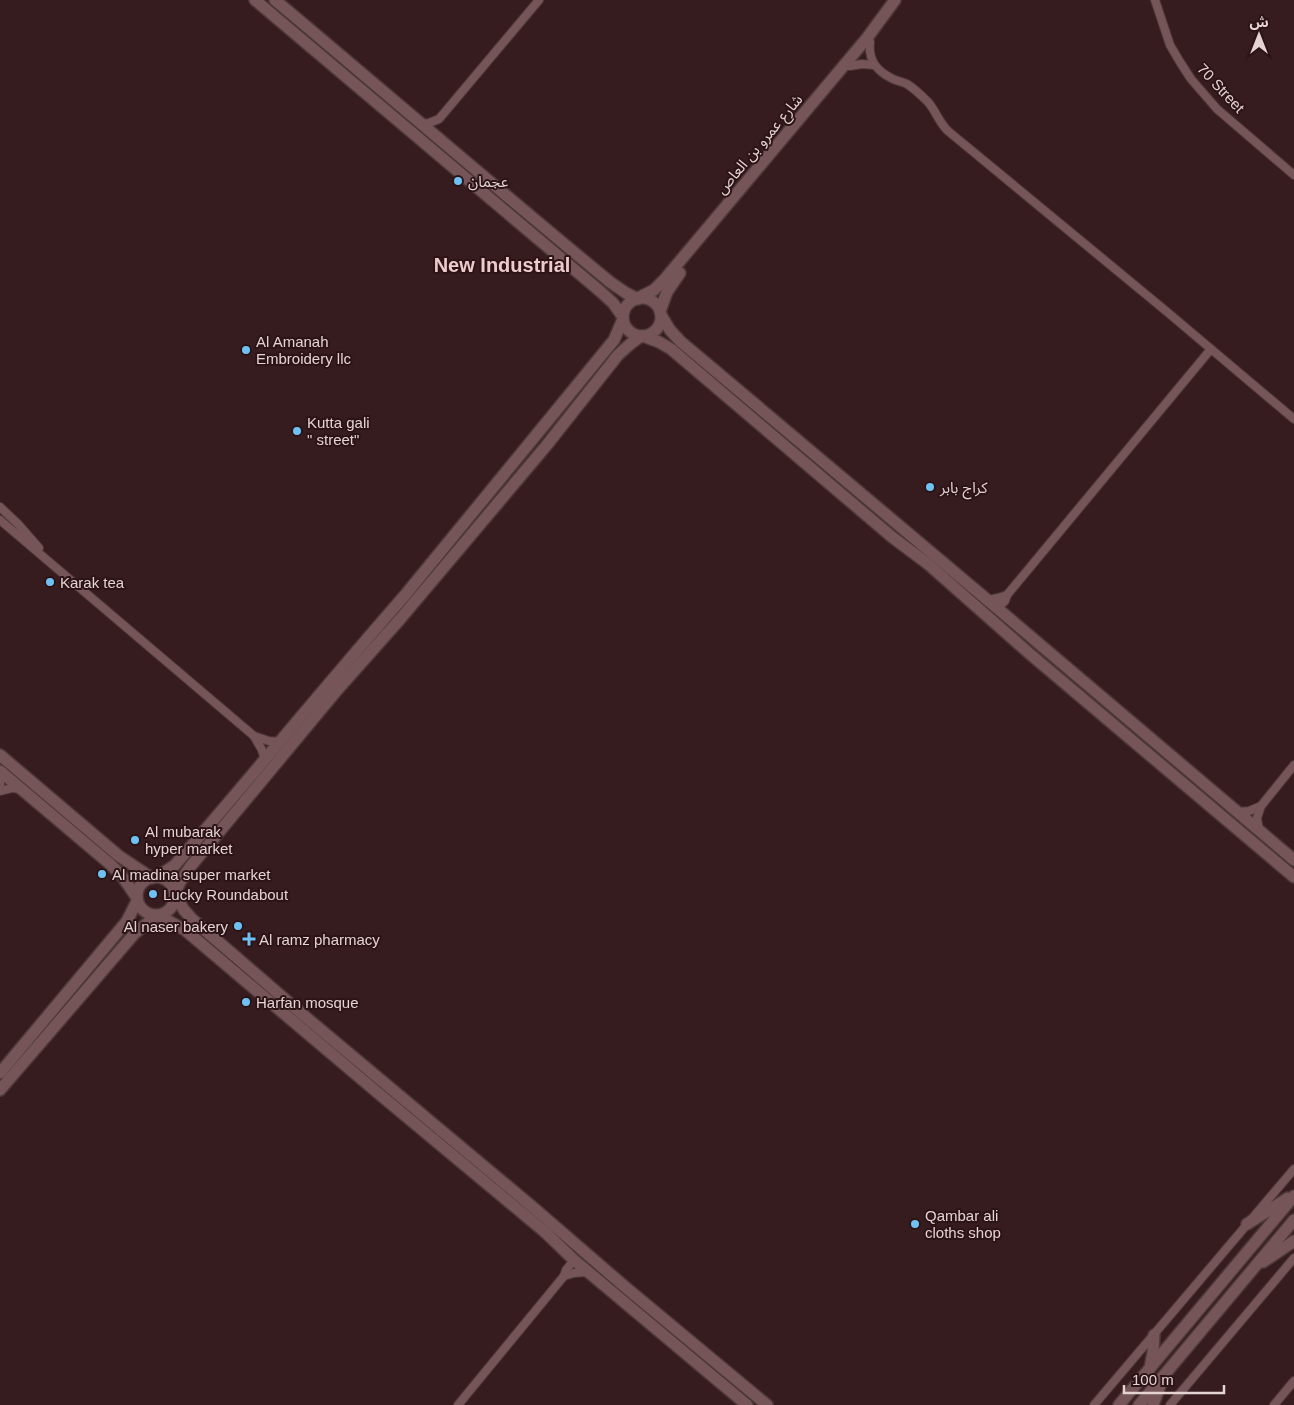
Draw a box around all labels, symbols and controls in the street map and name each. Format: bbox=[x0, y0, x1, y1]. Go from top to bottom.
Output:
north arrow bbox=[1234, 10, 1284, 60]
text: ش bbox=[1249, 14, 1269, 30]
street label: 70 Street bbox=[1194, 60, 1249, 117]
street label: شارع عمرو بن العاص bbox=[712, 91, 809, 200]
place label: عجمان bbox=[468, 173, 509, 191]
marker: عجمان bbox=[452, 175, 464, 187]
district label: New Industrial bbox=[434, 254, 570, 276]
place label: Al Amanah Embroidery llc bbox=[256, 333, 352, 367]
marker: Al Amanah Embroidery llc bbox=[240, 344, 252, 356]
place label: Kutta gali " street" bbox=[307, 414, 370, 448]
marker: Kutta gali " street" bbox=[291, 425, 303, 437]
place label: كراج بابر bbox=[939, 479, 988, 500]
marker: كراج بابر bbox=[924, 481, 936, 493]
place label: Karak tea bbox=[60, 574, 125, 591]
marker: Karak tea bbox=[44, 576, 56, 588]
place label: Al mubarak hyper market bbox=[145, 823, 233, 857]
marker: Al mubarak hyper market bbox=[129, 834, 141, 846]
place label: Al madina super market bbox=[112, 866, 271, 883]
marker: Al madina super market bbox=[96, 868, 108, 880]
place label: Lucky Roundabout bbox=[163, 886, 289, 903]
marker: Lucky Roundabout bbox=[147, 888, 159, 900]
place label: Al naser bakery bbox=[124, 918, 228, 935]
marker: Al naser bakery bbox=[232, 920, 244, 932]
place label: Al ramz pharmacy bbox=[259, 931, 380, 948]
marker: Al ramz pharmacy bbox=[243, 933, 255, 945]
place label: Harfan mosque bbox=[256, 994, 359, 1011]
marker: Harfan mosque bbox=[240, 996, 252, 1008]
place label: Qambar ali cloths shop bbox=[925, 1207, 1001, 1241]
marker: Qambar ali cloths shop bbox=[909, 1218, 921, 1230]
scale bar bbox=[1124, 1362, 1224, 1394]
text: 100 m bbox=[1132, 1371, 1174, 1388]

